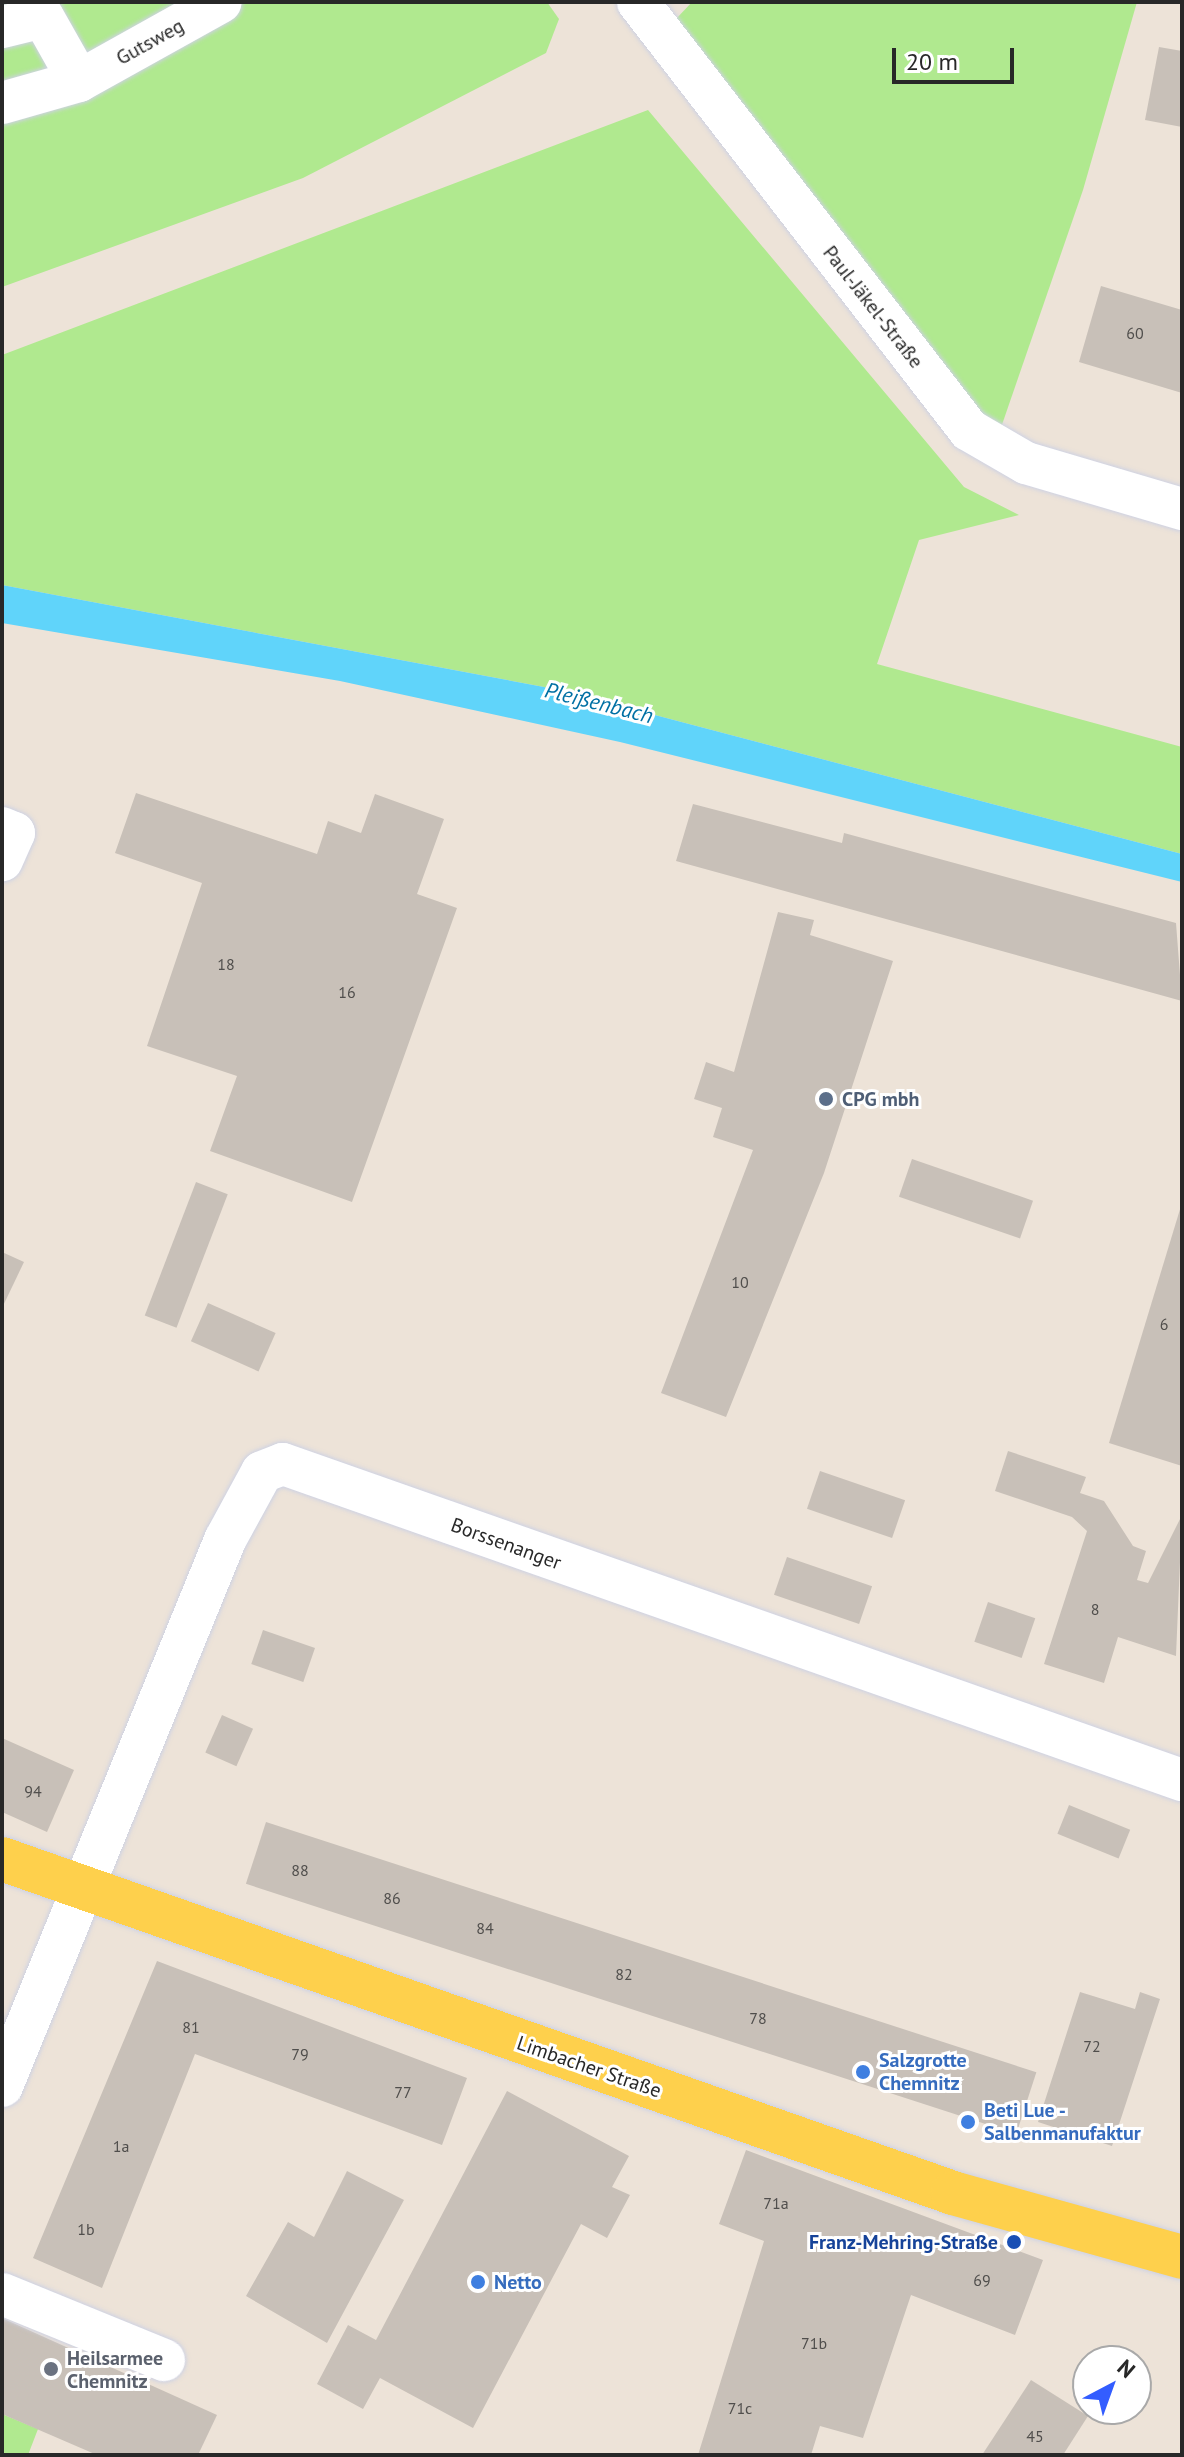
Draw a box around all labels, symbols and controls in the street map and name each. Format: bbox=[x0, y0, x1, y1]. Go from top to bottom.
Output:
street label: Gutsweg bbox=[112, 14, 188, 70]
scale bar bbox=[896, 32, 1018, 82]
text: 20 m bbox=[906, 46, 958, 77]
street label: Paul-Jäkel-Straße bbox=[818, 241, 928, 373]
house number: 60 bbox=[1126, 323, 1144, 343]
water label: Pleißenbach bbox=[542, 677, 656, 729]
house number: 18 bbox=[217, 954, 235, 974]
house number: 16 bbox=[338, 982, 356, 1002]
place label: CPG mbh bbox=[842, 1087, 919, 1111]
marker: CPG mbh bbox=[817, 1090, 835, 1108]
house number: 10 bbox=[731, 1272, 749, 1292]
house number: 6 bbox=[1160, 1314, 1168, 1334]
street label: Borssenanger bbox=[448, 1513, 564, 1575]
house number: 8 bbox=[1091, 1599, 1099, 1619]
house number: 94 bbox=[24, 1781, 42, 1801]
house number: 88 bbox=[291, 1860, 309, 1880]
house number: 86 bbox=[383, 1888, 401, 1908]
house number: 84 bbox=[476, 1918, 494, 1938]
house number: 82 bbox=[615, 1964, 633, 1984]
house number: 78 bbox=[749, 2008, 767, 2028]
house number: 81 bbox=[182, 2017, 200, 2037]
street label: Limbacher Straße bbox=[514, 2031, 664, 2103]
house number: 72 bbox=[1083, 2036, 1101, 2056]
house number: 79 bbox=[291, 2044, 309, 2064]
place label: Salzgrotte Chemnitz bbox=[879, 2048, 967, 2095]
marker: Salzgrotte Chemnitz bbox=[854, 2063, 872, 2081]
house number: 77 bbox=[394, 2082, 412, 2102]
place label: Beti Lue - Salbenmanufaktur bbox=[984, 2098, 1141, 2145]
marker: Beti Lue - Salbenmanufaktur bbox=[959, 2113, 977, 2131]
house number: 1a bbox=[113, 2136, 129, 2156]
house number: 71a bbox=[763, 2193, 789, 2213]
house number: 1b bbox=[77, 2219, 95, 2239]
place label: Franz-Mehring-Straße bbox=[809, 2230, 998, 2254]
marker: Franz-Mehring-Straße bbox=[1005, 2233, 1023, 2251]
place label: Netto bbox=[494, 2270, 542, 2294]
house number: 69 bbox=[973, 2270, 991, 2290]
marker: Netto bbox=[469, 2273, 487, 2291]
house number: 71b bbox=[801, 2333, 827, 2353]
north arrow bbox=[1072, 2345, 1152, 2425]
place label: Heilsarmee Chemnitz bbox=[67, 2346, 163, 2393]
text: N bbox=[1112, 2353, 1141, 2384]
marker: Heilsarmee Chemnitz bbox=[42, 2360, 60, 2378]
house number: 71c bbox=[728, 2398, 752, 2418]
house number: 45 bbox=[1026, 2426, 1044, 2446]

